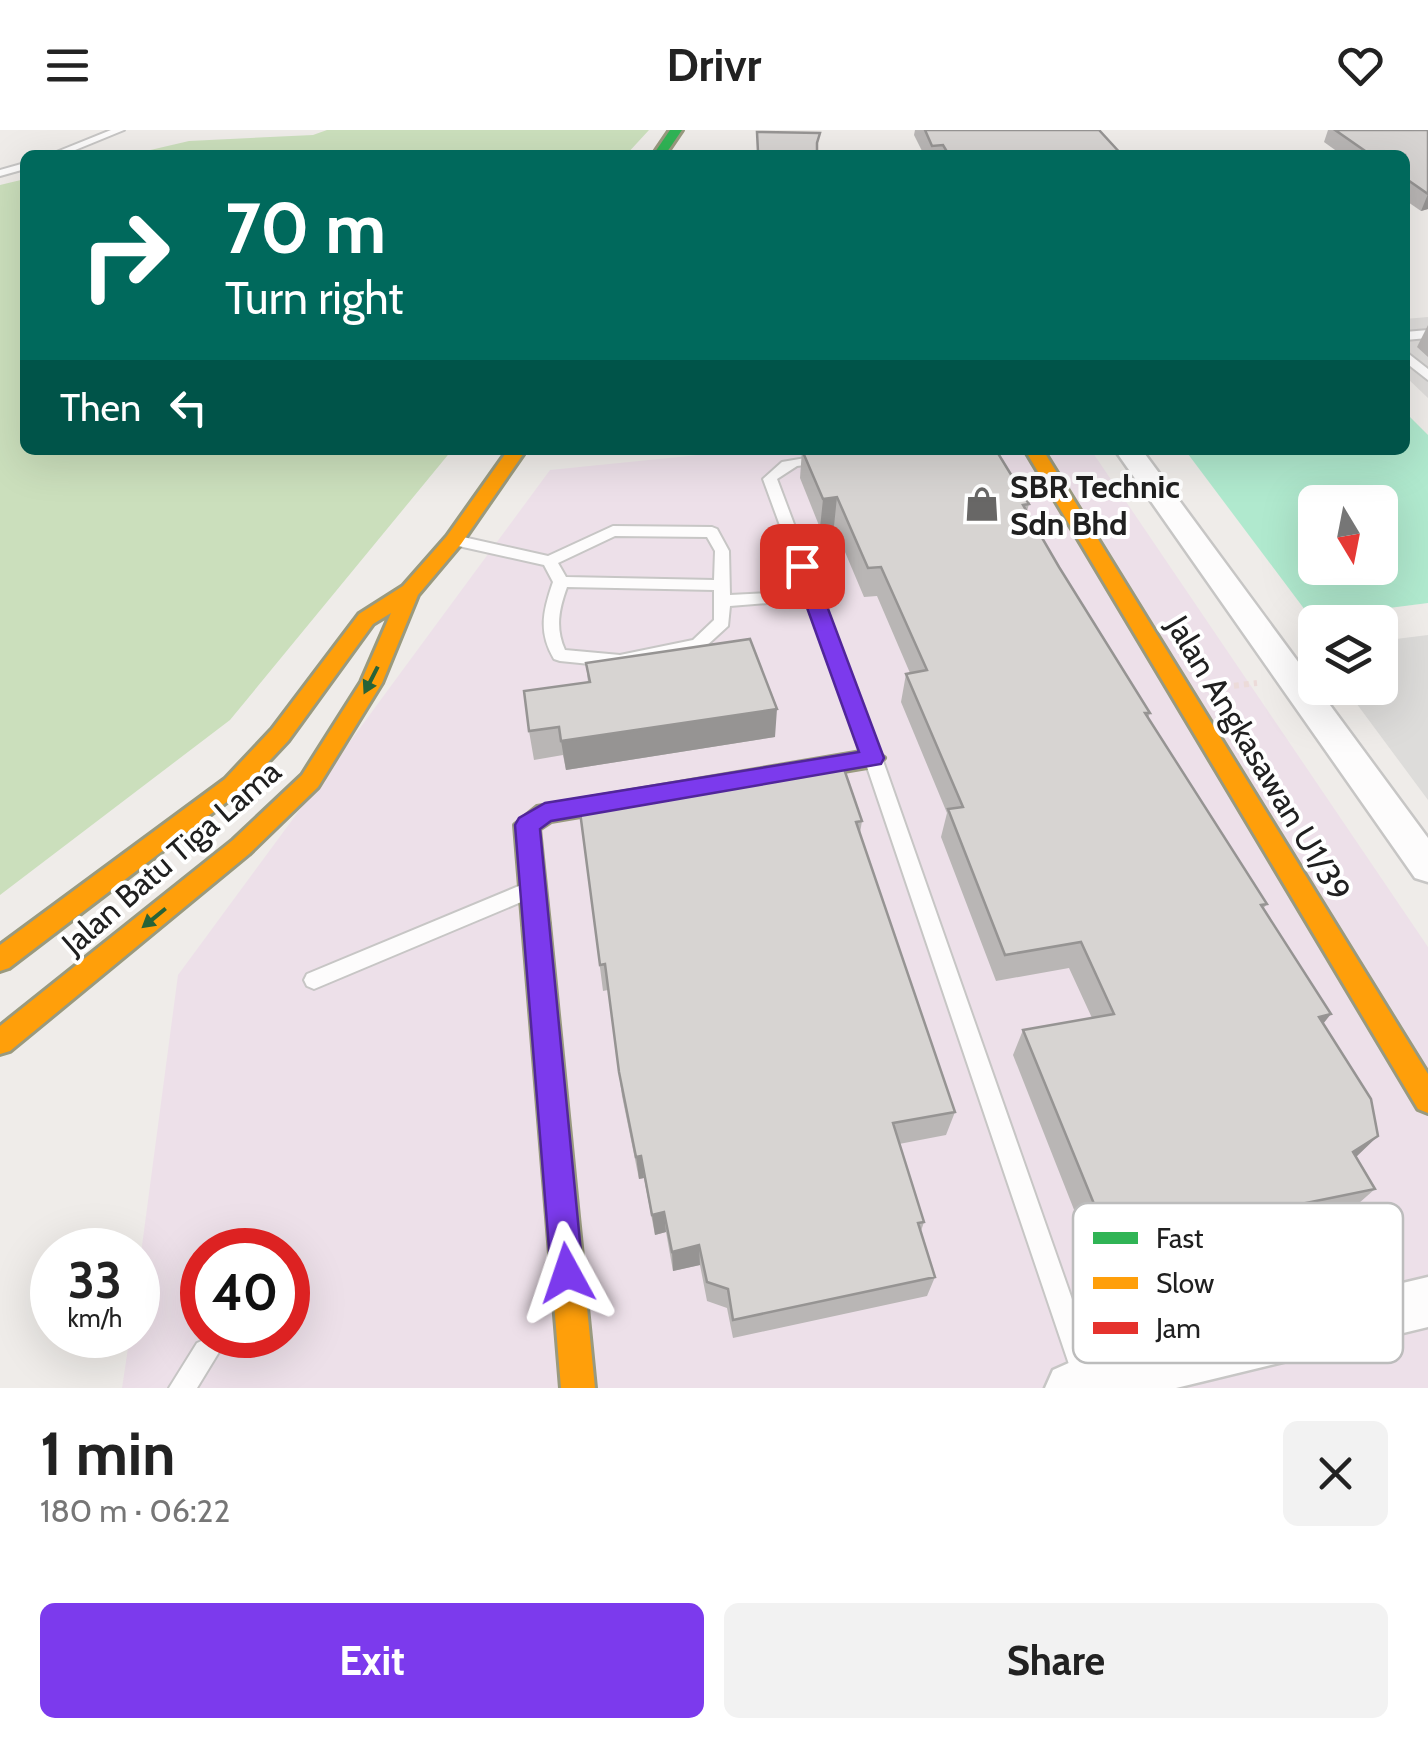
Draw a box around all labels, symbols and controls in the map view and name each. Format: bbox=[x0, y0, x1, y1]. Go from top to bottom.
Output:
icon: menu bbox=[40, 38, 95, 93]
text: Drivr bbox=[667, 38, 761, 92]
icon: heart bbox=[1333, 38, 1388, 93]
text: 70 m bbox=[225, 185, 386, 271]
icon: right bbox=[60, 190, 190, 320]
text: Turn right bbox=[225, 271, 404, 325]
icon: left bbox=[161, 380, 216, 435]
text: Then bbox=[60, 384, 141, 431]
place label: SBR Technic Sdn Bhd bbox=[1010, 467, 1180, 543]
shop icon: SBR Technic Sdn Bhd bbox=[963, 485, 1001, 523]
north arrow bbox=[1298, 485, 1398, 585]
map controls bbox=[1298, 485, 1398, 705]
pin bbox=[760, 524, 845, 609]
icon: arrive bbox=[775, 539, 830, 594]
button: layers bbox=[1298, 605, 1398, 705]
street label: Jalan Angkasawan U1/39 bbox=[1158, 608, 1360, 908]
one-way arrow bbox=[362, 666, 379, 695]
street label: Jalan Batu Tiga Lama bbox=[53, 751, 289, 963]
one-way arrow bbox=[142, 907, 167, 928]
legend bbox=[1073, 1203, 1403, 1363]
position arrow bbox=[515, 1221, 619, 1325]
text: Fast bbox=[1156, 1221, 1204, 1255]
speed limit sign: 40 bbox=[180, 1228, 310, 1358]
text: 33 bbox=[68, 1250, 122, 1311]
text: Slow bbox=[1156, 1266, 1214, 1300]
text: km/h bbox=[68, 1303, 122, 1333]
text: Jam bbox=[1155, 1311, 1201, 1345]
text: 1 min bbox=[40, 1417, 175, 1490]
button: close bbox=[1283, 1421, 1388, 1526]
text: 180 m · 06:22 bbox=[40, 1491, 230, 1530]
button: Exit bbox=[40, 1603, 704, 1718]
button: Share bbox=[724, 1603, 1388, 1718]

